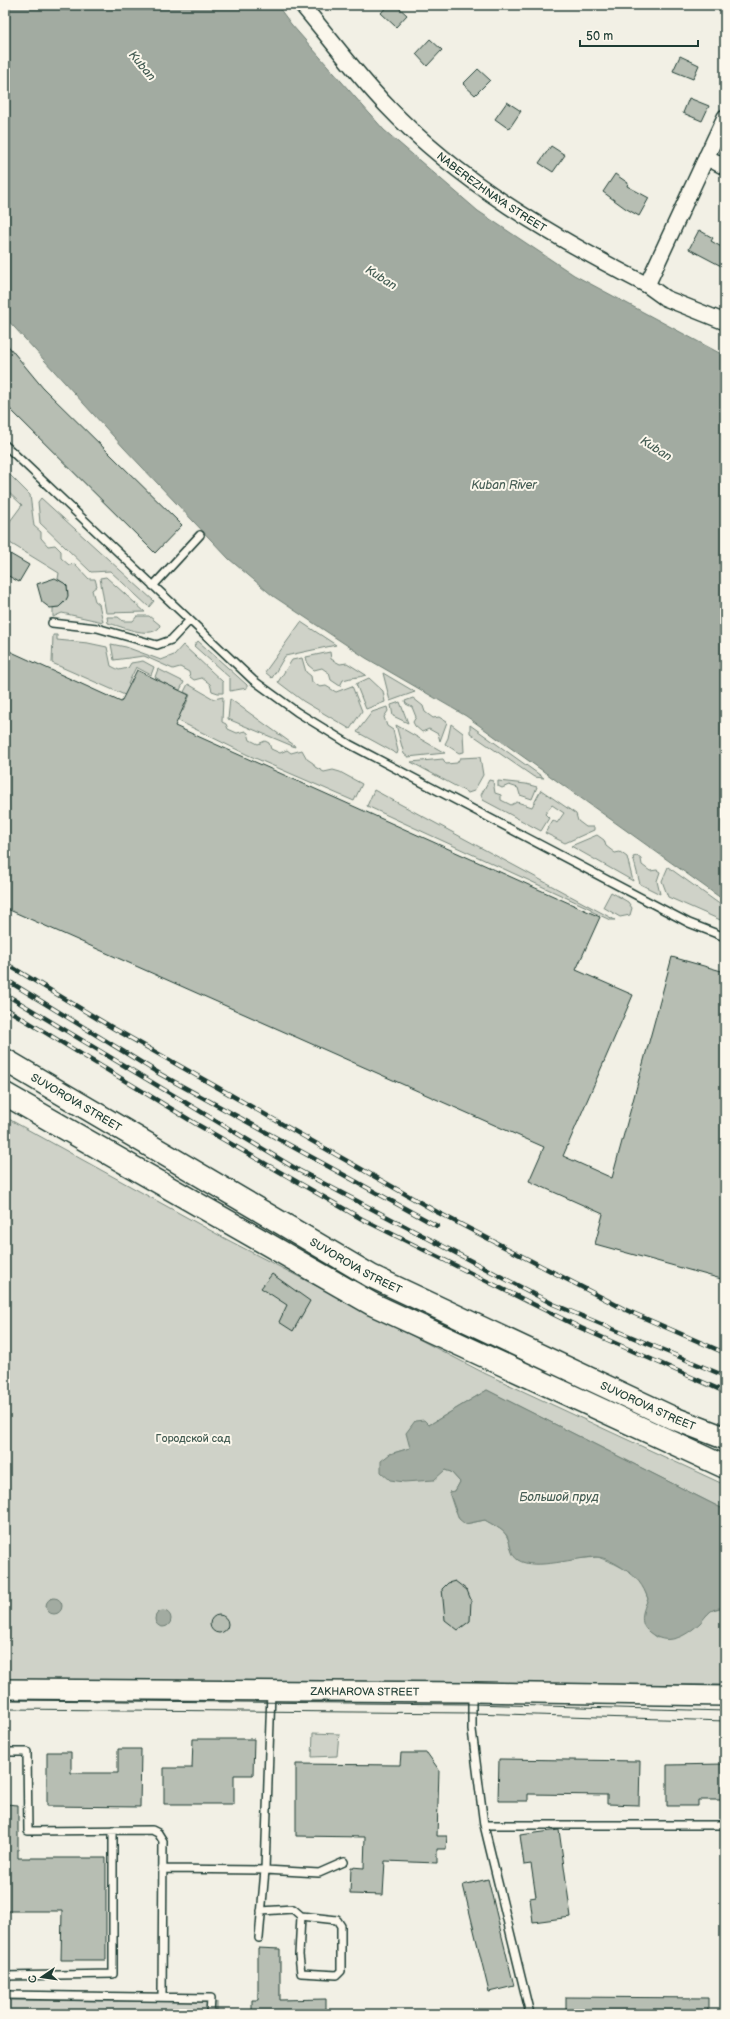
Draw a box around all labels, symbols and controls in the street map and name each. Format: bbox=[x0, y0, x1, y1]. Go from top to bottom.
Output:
scale bar bbox=[580, 22, 698, 48]
text: 50 m bbox=[586, 29, 613, 44]
water label: Kuban bbox=[125, 48, 159, 84]
street label: NABEREZHNAYA STREET bbox=[434, 149, 549, 235]
water label: Kuban bbox=[362, 263, 400, 294]
water label: Kuban bbox=[637, 434, 675, 465]
water label: Kuban River bbox=[471, 478, 538, 493]
street label: SUVOROVA STREET bbox=[29, 1070, 124, 1134]
street label: SUVOROVA STREET bbox=[308, 1235, 404, 1296]
street label: SUVOROVA STREET bbox=[599, 1378, 698, 1433]
park label: Городской сад bbox=[156, 1432, 231, 1445]
water label: Большой пруд bbox=[519, 1490, 599, 1505]
street label: ZAKHAROVA STREET bbox=[310, 1684, 420, 1698]
north arrow bbox=[22, 1957, 62, 1997]
text: С bbox=[25, 1974, 40, 1984]

